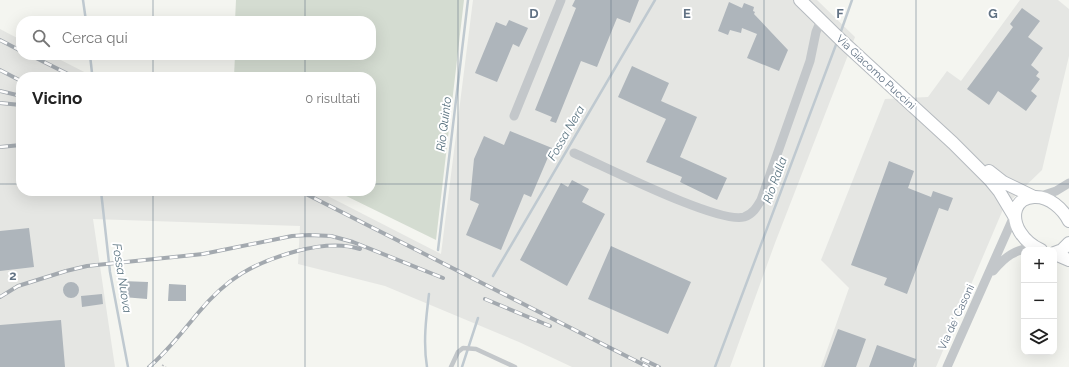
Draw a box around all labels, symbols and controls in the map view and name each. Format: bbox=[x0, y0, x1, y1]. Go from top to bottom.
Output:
text: D bbox=[529, 6, 539, 21]
text: E bbox=[683, 6, 691, 21]
text: F bbox=[836, 6, 844, 21]
text: G bbox=[988, 6, 998, 21]
search box bbox=[16, 16, 376, 60]
icon: search bbox=[30, 27, 52, 49]
text: Cerca qui bbox=[62, 29, 128, 47]
street label: Via Giacomo Puccini bbox=[833, 32, 918, 112]
text: Vicino bbox=[32, 88, 82, 108]
text: 0 risultati bbox=[305, 91, 360, 106]
water label: Rio Quinto bbox=[434, 96, 454, 152]
water label: Fossa Nera bbox=[545, 103, 587, 163]
water label: Rio Ralla bbox=[760, 155, 790, 205]
water label: Fossa Nuova bbox=[110, 242, 134, 314]
map controls bbox=[1021, 247, 1057, 355]
button: + bbox=[1021, 247, 1057, 283]
text: 2 bbox=[9, 268, 17, 283]
street label: Via de' Casoni bbox=[936, 282, 977, 352]
button: − bbox=[1021, 283, 1057, 319]
button: layers bbox=[1021, 319, 1057, 355]

